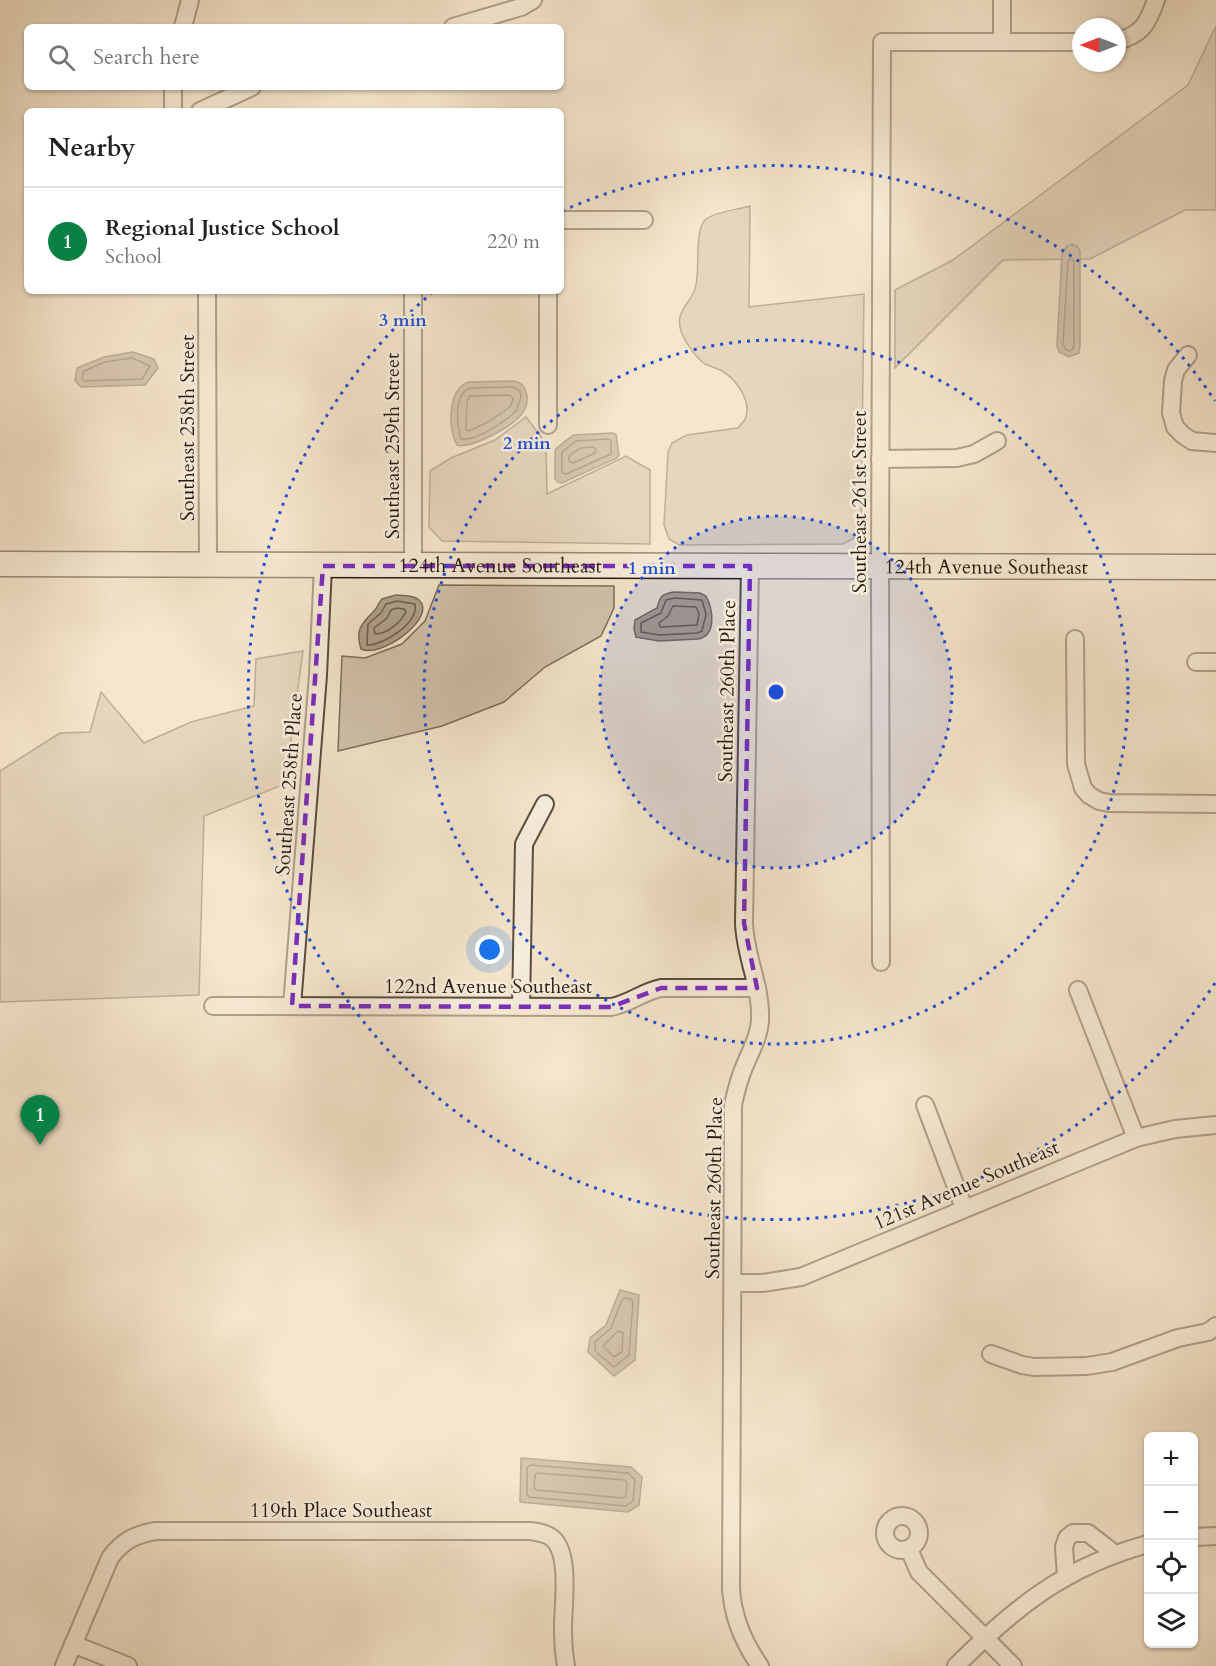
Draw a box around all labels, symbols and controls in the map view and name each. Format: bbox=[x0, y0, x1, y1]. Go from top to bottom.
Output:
north arrow bbox=[1072, 18, 1126, 72]
search box bbox=[24, 24, 564, 90]
icon: search bbox=[45, 41, 78, 74]
text: Search here bbox=[93, 42, 200, 72]
text: Nearby bbox=[48, 130, 136, 165]
text: Regional Justice School bbox=[105, 213, 339, 243]
text: 1 bbox=[62, 228, 73, 255]
text: 220 m bbox=[487, 228, 540, 255]
text: School bbox=[105, 243, 162, 270]
text: 3 min bbox=[379, 308, 427, 333]
street label: Southeast 258th Street bbox=[174, 334, 201, 521]
street label: Southeast 259th Street bbox=[379, 352, 406, 539]
street label: Southeast 261st Street bbox=[846, 410, 873, 593]
text: 2 min bbox=[503, 431, 551, 456]
street label: 124th Avenue Southeast bbox=[398, 551, 603, 579]
street label: 124th Avenue Southeast bbox=[884, 553, 1089, 580]
text: 1 min bbox=[628, 556, 676, 581]
street label: Southeast 260th Place bbox=[712, 600, 742, 782]
centre of rings bbox=[766, 682, 786, 702]
street label: Southeast 258th Place bbox=[269, 692, 309, 876]
your location bbox=[475, 935, 504, 964]
street label: 122nd Avenue Southeast bbox=[384, 973, 593, 1000]
pin: 1 bbox=[20, 1096, 60, 1145]
street label: Southeast 260th Place bbox=[699, 1097, 729, 1279]
street label: 121st Avenue Southeast bbox=[869, 1133, 1064, 1236]
map controls bbox=[1144, 1432, 1198, 1648]
button: + bbox=[1144, 1432, 1198, 1486]
button: − bbox=[1144, 1486, 1198, 1540]
street label: 119th Place Southeast bbox=[250, 1497, 433, 1524]
button: locate bbox=[1144, 1540, 1198, 1594]
button: layers bbox=[1144, 1594, 1198, 1648]

